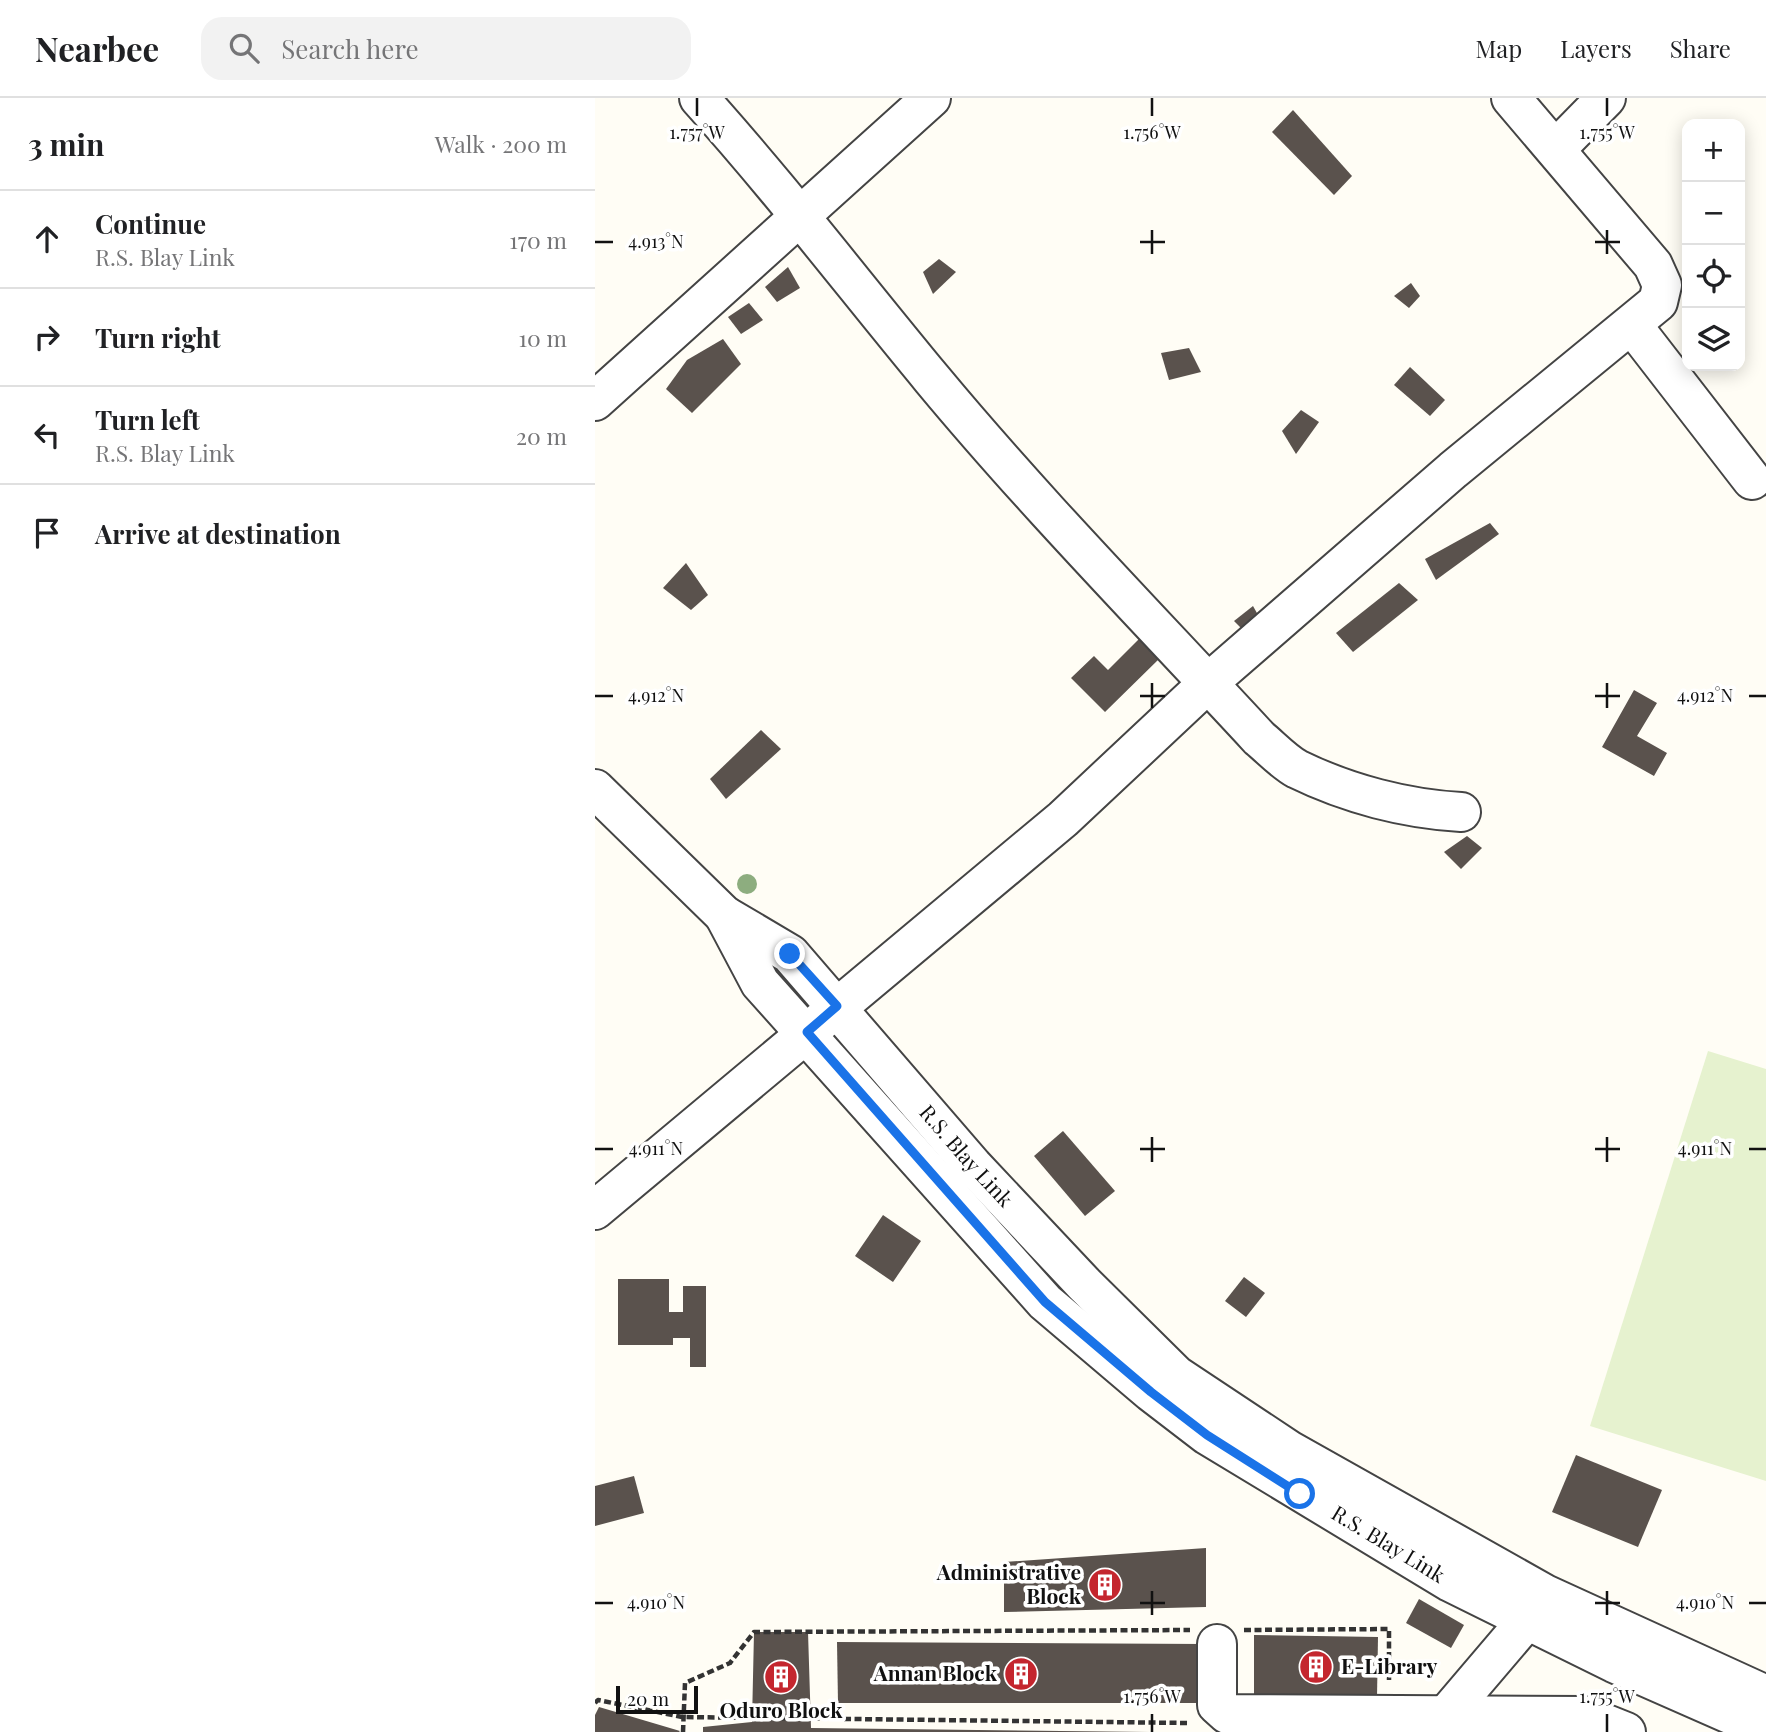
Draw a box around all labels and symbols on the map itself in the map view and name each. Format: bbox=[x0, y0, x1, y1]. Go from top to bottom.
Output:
text: 1.757°W bbox=[669, 120, 725, 144]
text: 1.756°W bbox=[1123, 120, 1181, 144]
text: 1.755°W bbox=[1579, 120, 1635, 144]
text: 4.913°N bbox=[628, 229, 684, 253]
text: 4.912°N bbox=[628, 683, 684, 707]
text: 4.912°N bbox=[1677, 683, 1733, 707]
route end bbox=[774, 938, 805, 969]
street label: R.S. Blay Link bbox=[914, 1098, 1021, 1212]
text: 4.911°N bbox=[629, 1136, 683, 1160]
text: 4.911°N bbox=[1678, 1136, 1732, 1160]
route start bbox=[1284, 1478, 1315, 1509]
street label: R.S. Blay Link bbox=[1327, 1498, 1451, 1588]
place label: Administrative Block bbox=[936, 1557, 1082, 1609]
building icon: Administrative Block bbox=[1086, 1566, 1124, 1604]
text: 4.910°N bbox=[627, 1590, 685, 1614]
text: 4.910°N bbox=[1676, 1590, 1734, 1614]
building icon: E-Library bbox=[1297, 1648, 1335, 1686]
place label: E-Library bbox=[1341, 1651, 1438, 1679]
building icon: Annan Block bbox=[1002, 1655, 1040, 1693]
building icon: Oduro Block bbox=[762, 1658, 800, 1696]
place label: Annan Block bbox=[873, 1658, 998, 1686]
scale bar bbox=[616, 1683, 698, 1715]
text: 1.756°W bbox=[1123, 1684, 1181, 1708]
text: 1.755°W bbox=[1579, 1684, 1635, 1708]
place label: Oduro Block bbox=[719, 1695, 843, 1723]

